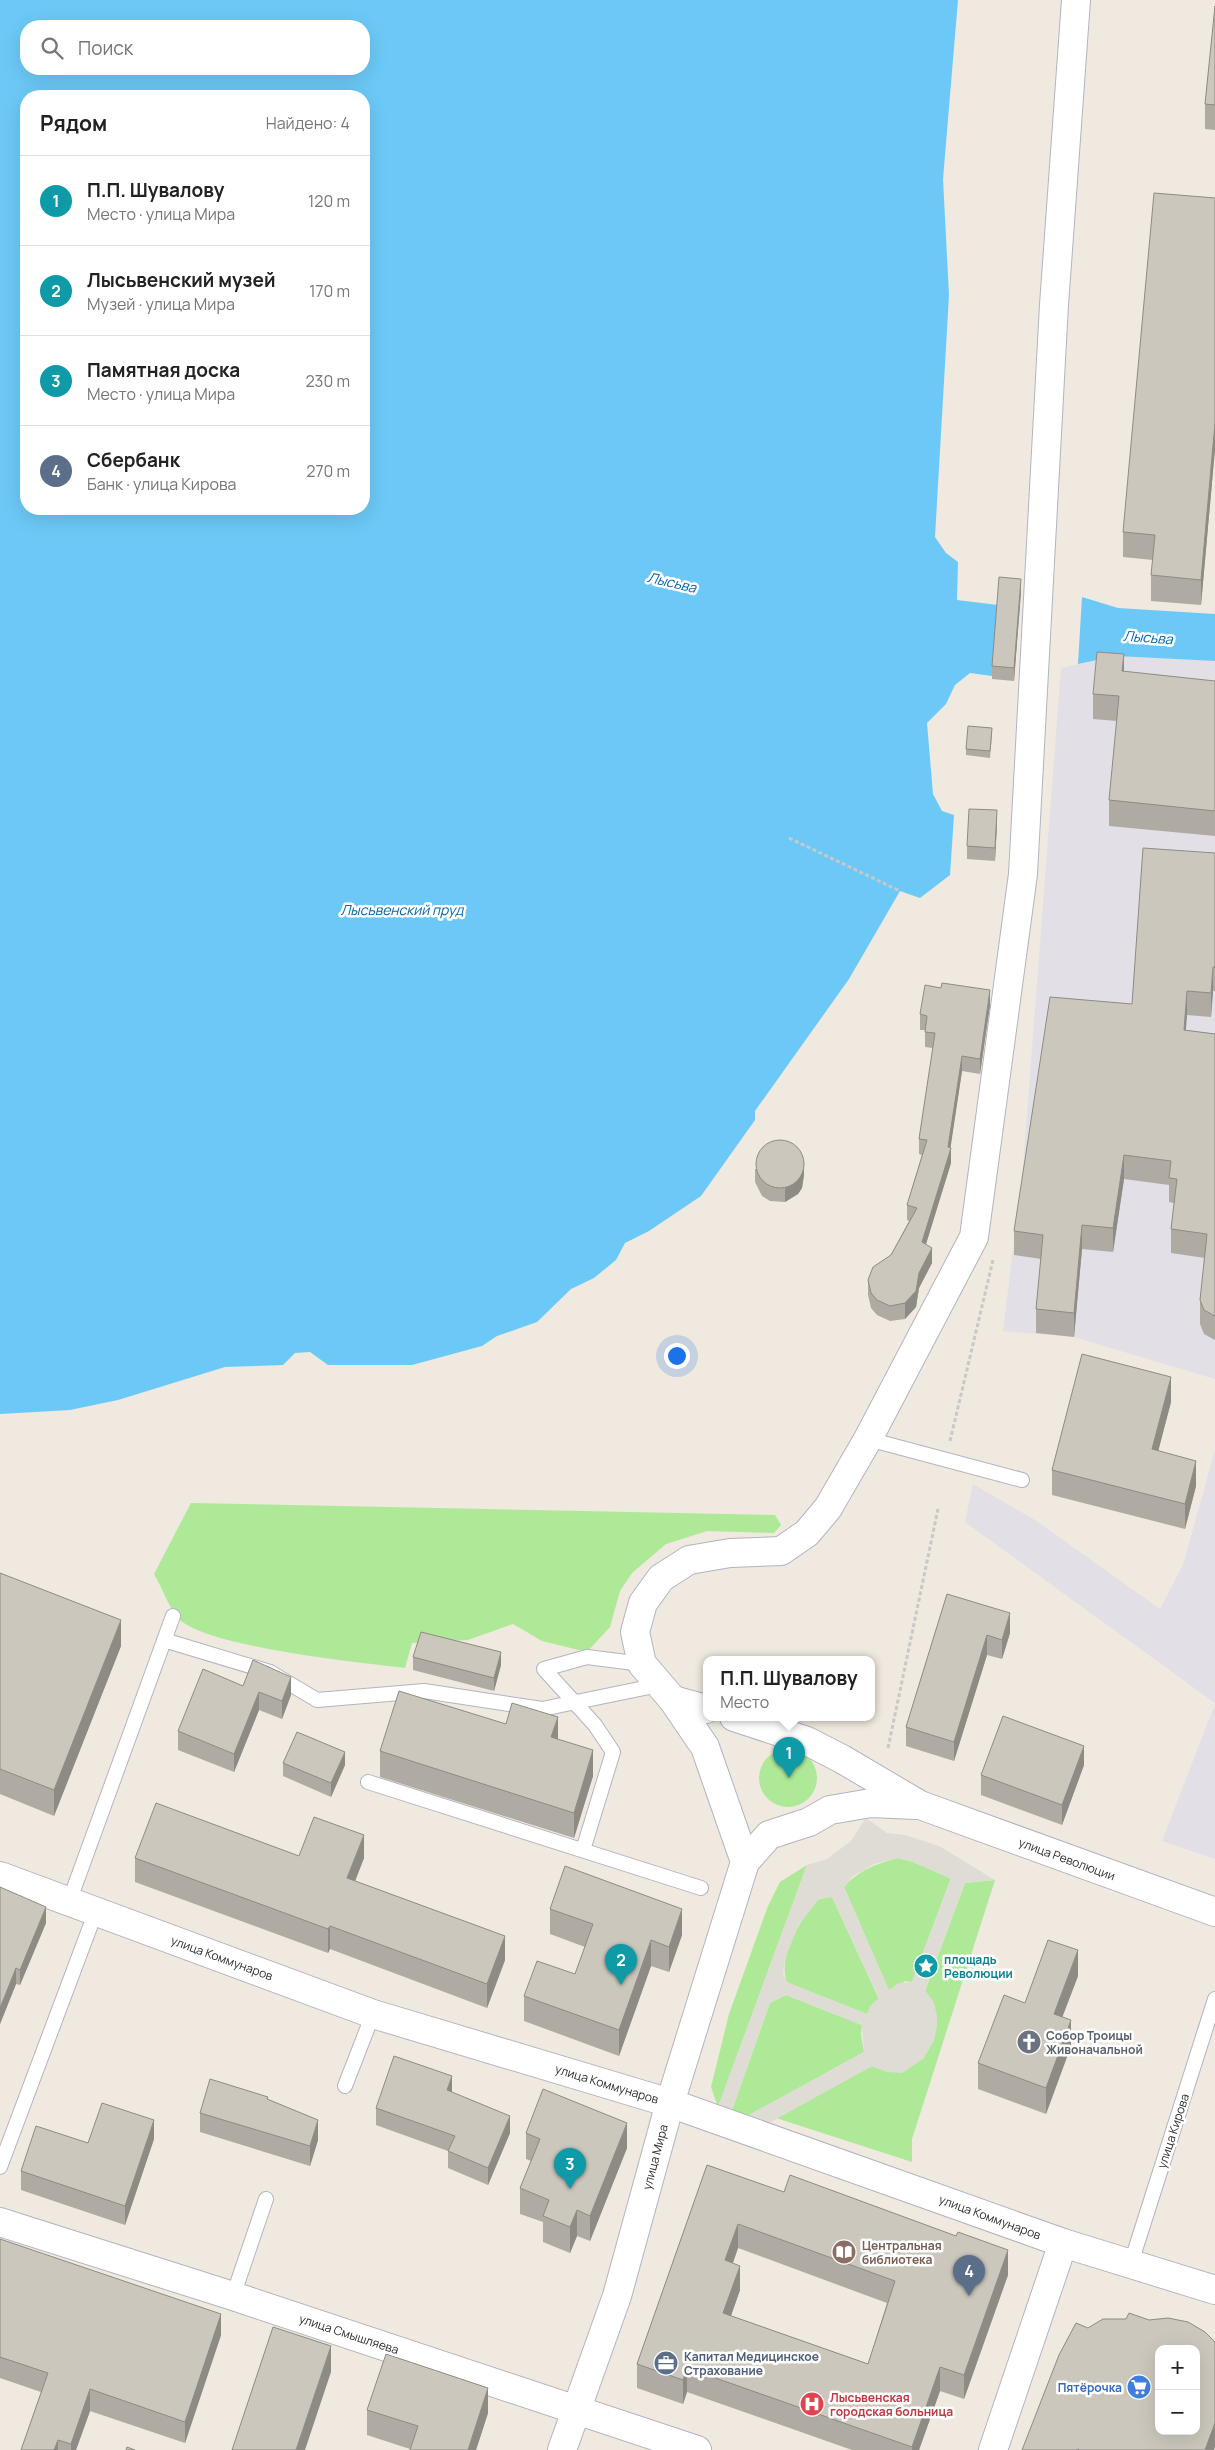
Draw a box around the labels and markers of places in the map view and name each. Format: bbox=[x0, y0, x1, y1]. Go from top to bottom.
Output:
pin: 1 bbox=[773, 1737, 805, 1778]
pin: 2 bbox=[605, 1944, 637, 1985]
place label: площадь Революции bbox=[944, 1951, 1013, 1982]
place icon: площадь Революции bbox=[913, 1953, 939, 1979]
place label: Собор Троицы Живоначальной bbox=[1046, 2027, 1143, 2058]
church icon: Собор Троицы Живоначальной bbox=[1016, 2029, 1042, 2055]
pin: 3 bbox=[554, 2148, 586, 2189]
place label: Центральная библиотека bbox=[862, 2237, 942, 2268]
library icon: Центральная библиотека bbox=[831, 2239, 857, 2265]
pin: 4 bbox=[953, 2255, 985, 2296]
place label: Капитал Медицинское Страхование bbox=[684, 2348, 819, 2379]
office icon: Капитал Медицинское Страхование bbox=[653, 2350, 679, 2376]
supermarket icon: Пятёрочка bbox=[1126, 2374, 1152, 2400]
place label: Пятёрочка bbox=[1058, 2379, 1122, 2396]
place label: Лысьвенская городская больница bbox=[830, 2389, 953, 2420]
hospital icon: Лысьвенская городская больница bbox=[799, 2391, 825, 2417]

